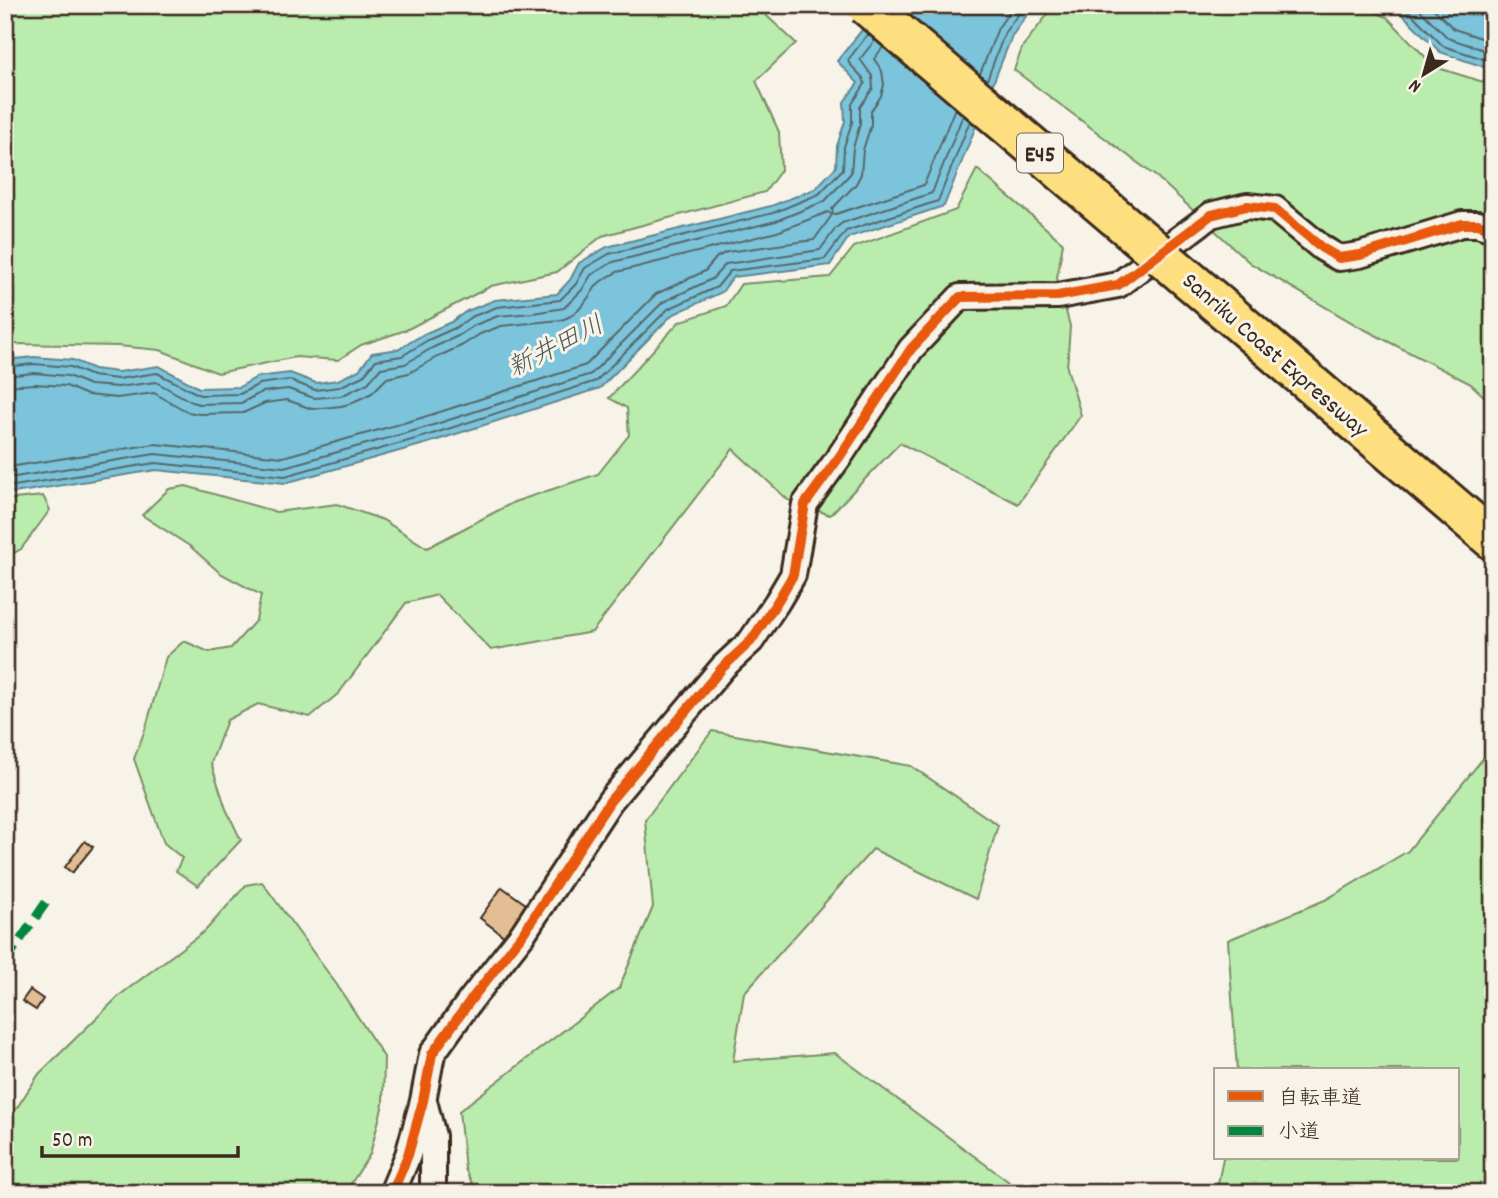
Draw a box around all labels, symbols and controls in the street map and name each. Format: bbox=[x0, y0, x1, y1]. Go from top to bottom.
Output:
north arrow bbox=[1390, 38, 1460, 108]
text: N bbox=[1404, 71, 1428, 98]
road number: E45 bbox=[1017, 134, 1063, 172]
street label: Sanriku Coast Expressway bbox=[1173, 266, 1376, 448]
water label: 新井田川 bbox=[502, 308, 611, 388]
legend bbox=[1214, 1068, 1460, 1160]
text: 自転車道 bbox=[1278, 1085, 1362, 1115]
scale bar bbox=[42, 1114, 238, 1158]
text: 小道 bbox=[1278, 1119, 1320, 1149]
text: 50 m bbox=[52, 1127, 92, 1157]

